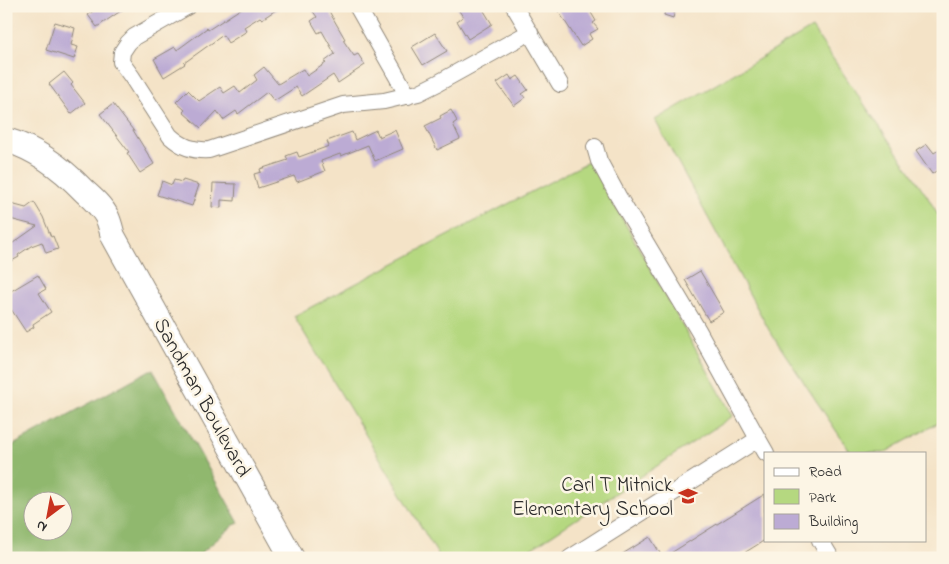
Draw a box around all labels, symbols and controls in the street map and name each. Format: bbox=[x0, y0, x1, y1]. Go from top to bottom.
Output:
street label: Sandman Boulevard bbox=[145, 313, 258, 483]
legend bbox=[764, 452, 926, 542]
text: Road bbox=[809, 461, 842, 483]
place label: Carl T Mitnick Elementary School bbox=[512, 471, 674, 527]
school or university icon: Carl T Mitnick Elementary School bbox=[677, 485, 699, 507]
text: Park bbox=[809, 487, 837, 509]
north arrow bbox=[22, 492, 72, 542]
text: Building bbox=[808, 511, 858, 534]
text: N bbox=[32, 514, 51, 537]

